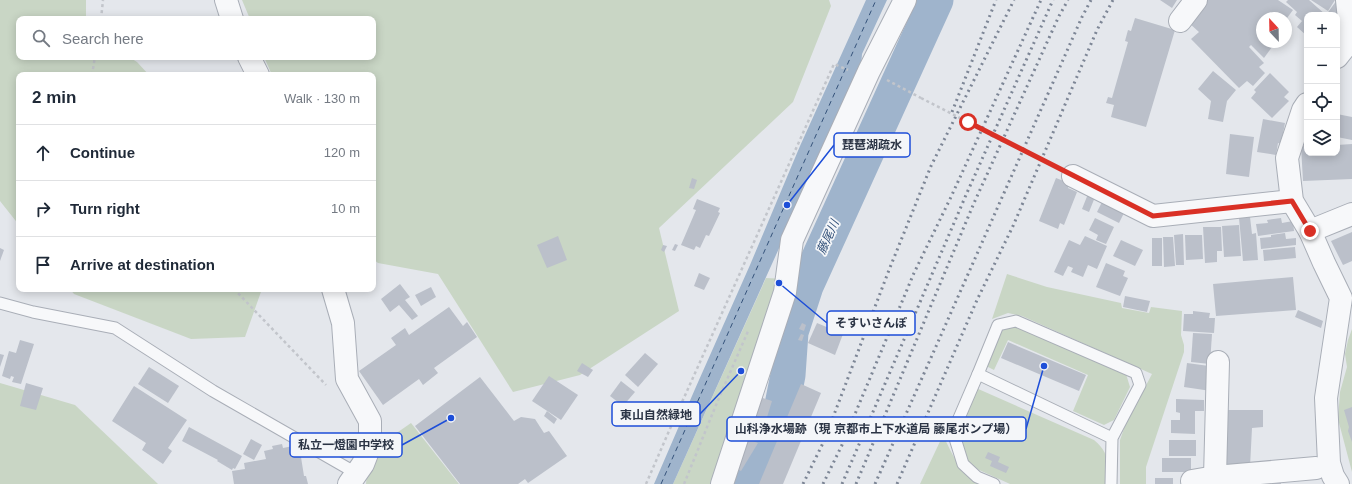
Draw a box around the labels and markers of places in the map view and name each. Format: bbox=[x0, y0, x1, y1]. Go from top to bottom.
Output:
callout: 琵琶湖疏水 bbox=[834, 133, 910, 157]
callout: そすいさんぽ bbox=[827, 311, 915, 335]
callout: 東山自然緑地 bbox=[612, 402, 700, 426]
callout: 山科浄水場跡（現 京都市上下水道局 藤尾ポンプ場） bbox=[727, 417, 1026, 441]
callout: 私立一燈園中学校 bbox=[290, 433, 402, 457]

